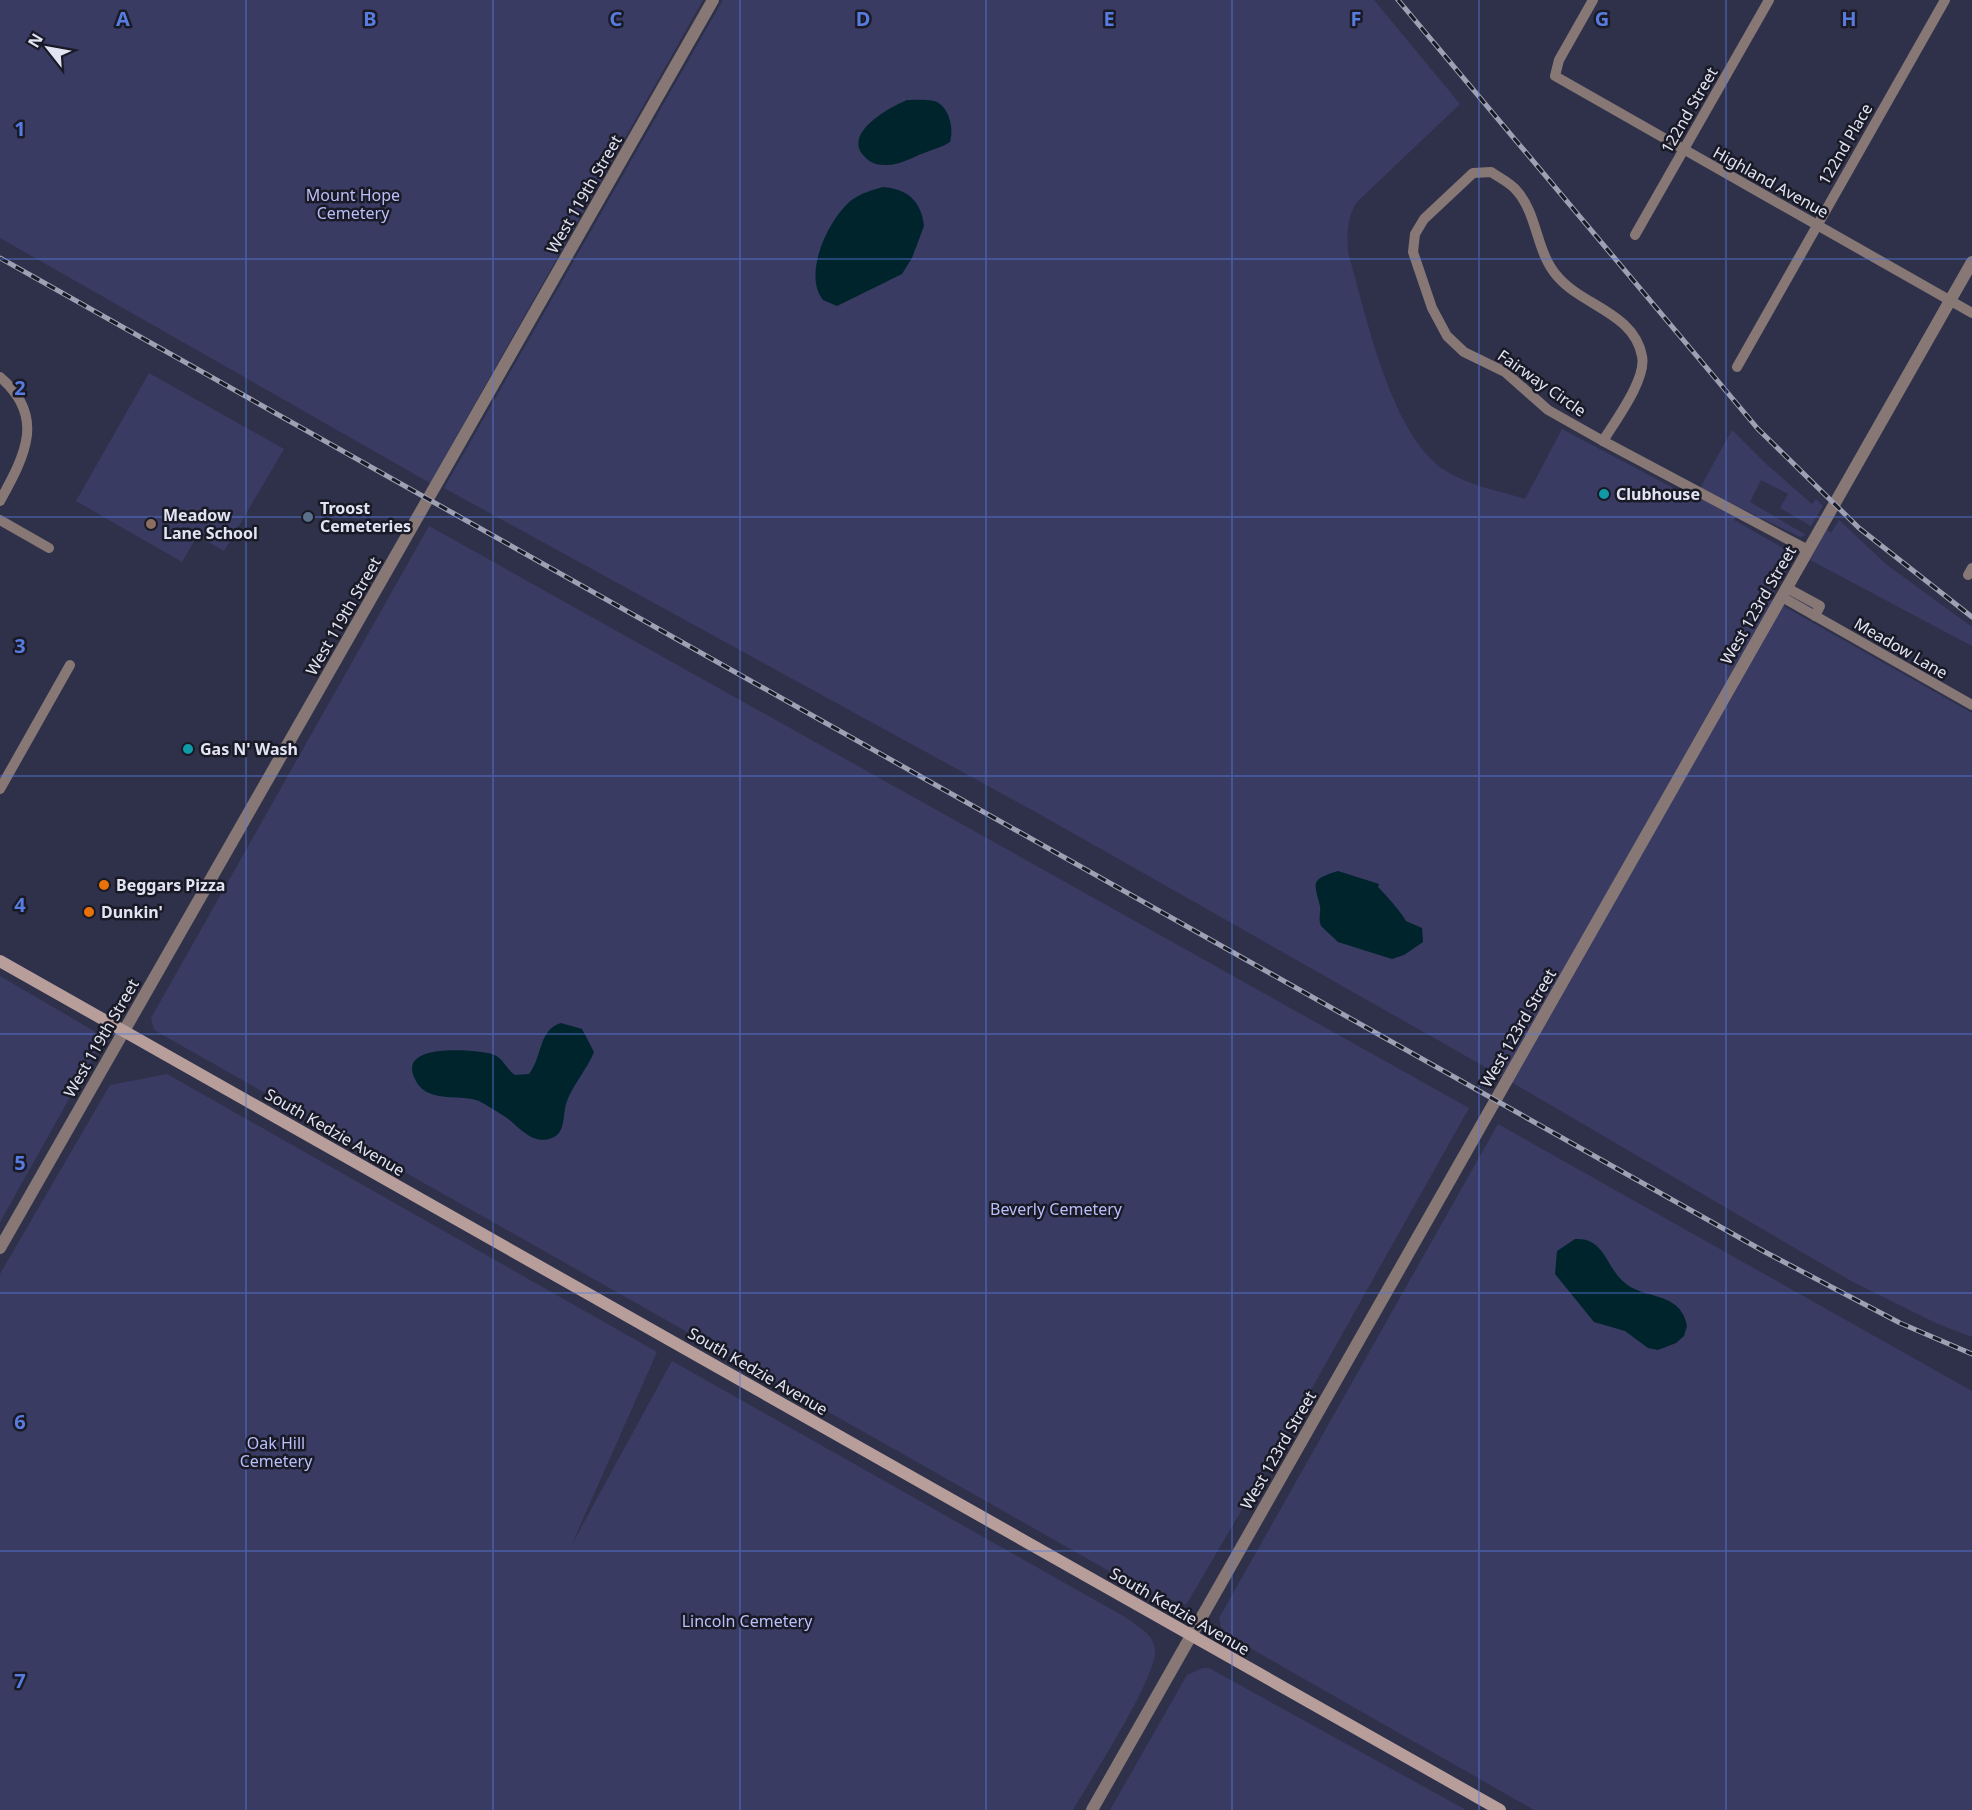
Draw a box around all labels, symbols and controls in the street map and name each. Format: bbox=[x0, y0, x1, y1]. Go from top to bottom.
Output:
text: A bbox=[116, 5, 130, 32]
text: B bbox=[363, 5, 377, 32]
text: C bbox=[610, 5, 623, 32]
text: D bbox=[856, 5, 870, 32]
text: E bbox=[1103, 5, 1115, 32]
text: F bbox=[1351, 5, 1361, 32]
text: G bbox=[1595, 5, 1609, 32]
text: H bbox=[1841, 5, 1857, 32]
north arrow bbox=[18, 18, 78, 78]
text: N bbox=[22, 29, 48, 52]
street label: 122nd Street bbox=[1655, 63, 1723, 157]
street label: 122nd Place bbox=[1813, 99, 1877, 189]
text: 1 bbox=[14, 115, 26, 142]
street label: West 119th Street bbox=[541, 131, 627, 257]
street label: Highland Avenue bbox=[1709, 141, 1833, 223]
park label: Mount Hope Cemetery bbox=[306, 184, 400, 224]
street label: Fairway Circle bbox=[1493, 344, 1591, 422]
text: 2 bbox=[14, 374, 26, 401]
place label: Clubhouse bbox=[1616, 483, 1700, 505]
marker: Clubhouse bbox=[1597, 487, 1611, 501]
place label: Troost Cemeteries bbox=[320, 497, 411, 537]
place label: Meadow Lane School bbox=[163, 504, 258, 544]
marker: Troost Cemeteries bbox=[301, 510, 315, 524]
marker: Meadow Lane School bbox=[144, 517, 158, 531]
street label: West 123rd Street bbox=[1715, 541, 1801, 668]
street label: West 119th Street bbox=[300, 553, 386, 679]
street label: Meadow Lane bbox=[1850, 612, 1952, 684]
text: 3 bbox=[14, 632, 26, 659]
place label: Gas N' Wash bbox=[200, 738, 298, 760]
marker: Gas N' Wash bbox=[181, 742, 195, 756]
place label: Beggars Pizza bbox=[116, 874, 225, 896]
marker: Beggars Pizza bbox=[97, 878, 111, 892]
text: 4 bbox=[14, 891, 26, 918]
place label: Dunkin' bbox=[101, 901, 163, 923]
marker: Dunkin' bbox=[82, 905, 96, 919]
street label: West 123rd Street bbox=[1475, 964, 1561, 1091]
street label: West 119th Street bbox=[58, 975, 144, 1101]
street label: South Kedzie Avenue bbox=[261, 1083, 409, 1181]
text: 5 bbox=[14, 1149, 26, 1176]
park label: Beverly Cemetery bbox=[990, 1198, 1123, 1220]
street label: South Kedzie Avenue bbox=[684, 1322, 832, 1420]
street label: West 123rd Street bbox=[1235, 1386, 1321, 1513]
text: 6 bbox=[14, 1408, 26, 1435]
park label: Oak Hill Cemetery bbox=[240, 1432, 313, 1472]
street label: South Kedzie Avenue bbox=[1106, 1562, 1254, 1660]
park label: Lincoln Cemetery bbox=[682, 1610, 813, 1632]
text: 7 bbox=[14, 1667, 26, 1694]

